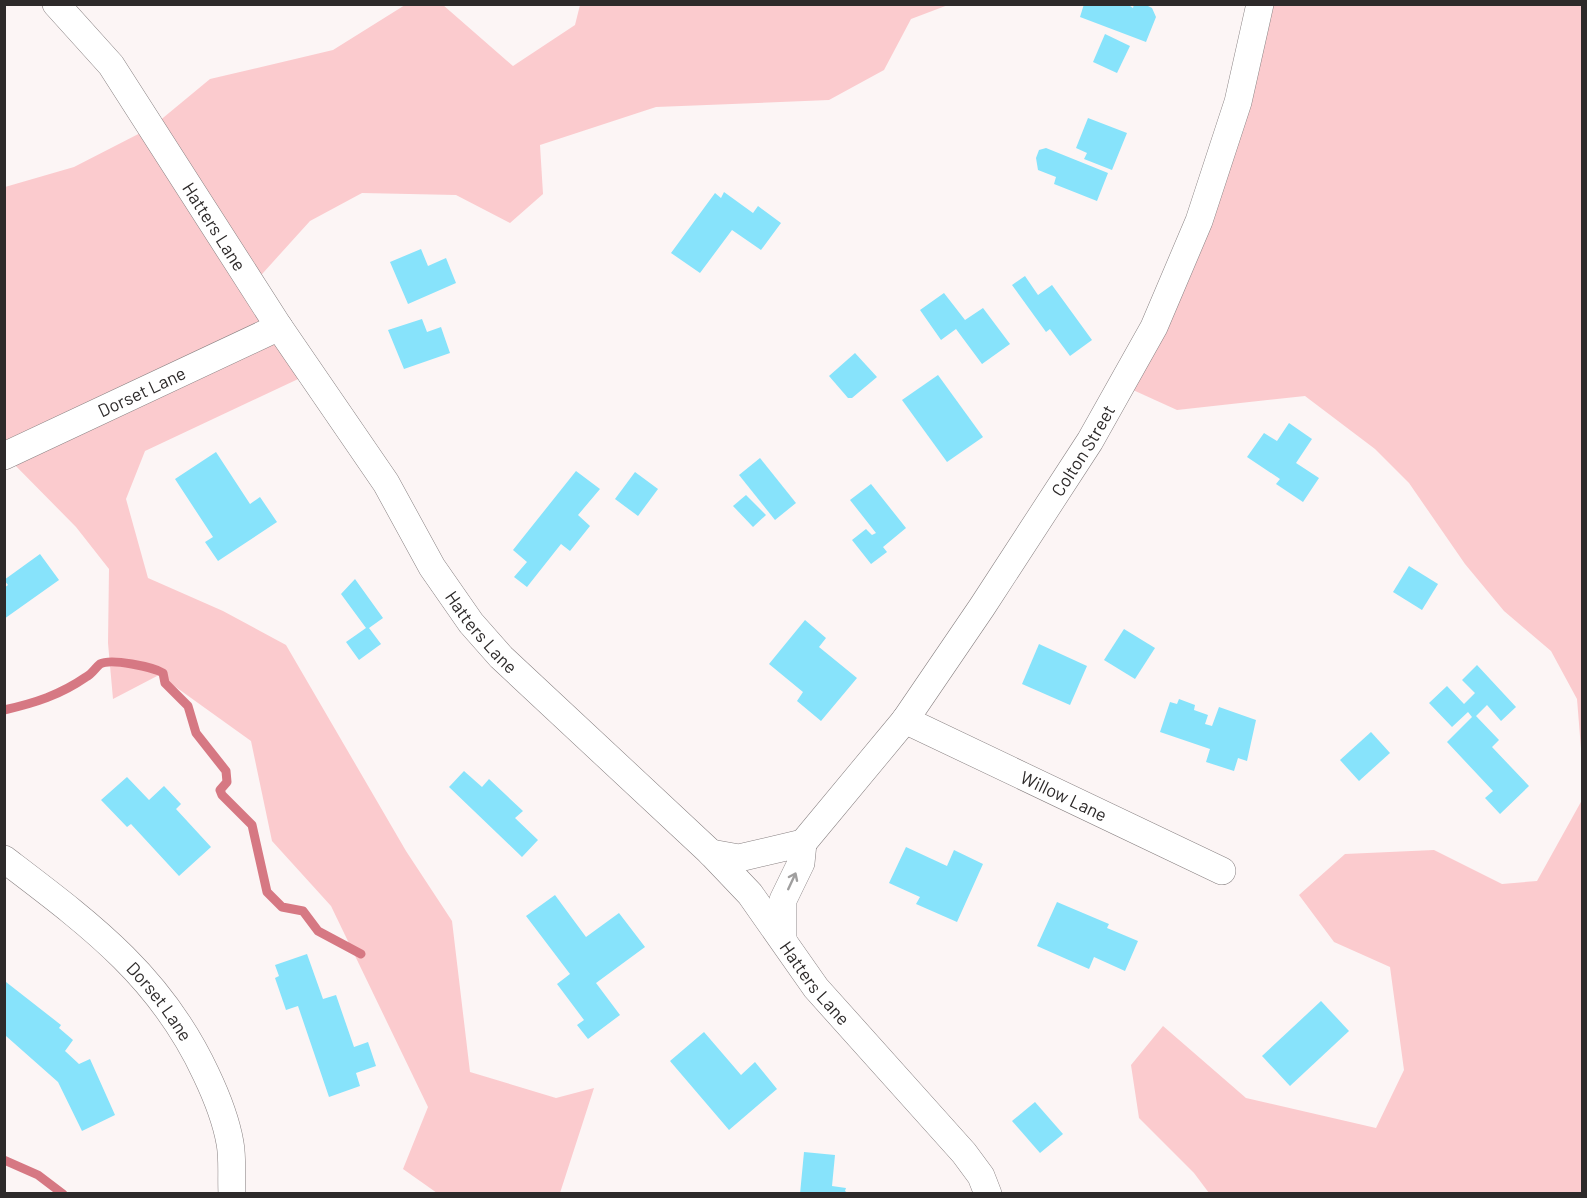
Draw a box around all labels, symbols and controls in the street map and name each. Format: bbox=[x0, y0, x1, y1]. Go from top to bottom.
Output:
street label: Hatters Lane bbox=[178, 178, 251, 275]
street label: Dorset Lane bbox=[94, 361, 189, 421]
street label: Colton Street bbox=[1046, 401, 1119, 500]
street label: Hatters Lane bbox=[441, 586, 522, 678]
street label: Willow Lane bbox=[1017, 766, 1111, 826]
one-way arrow bbox=[787, 872, 799, 890]
street label: Hatters Lane bbox=[775, 937, 855, 1029]
street label: Dorset Lane bbox=[122, 957, 197, 1045]

